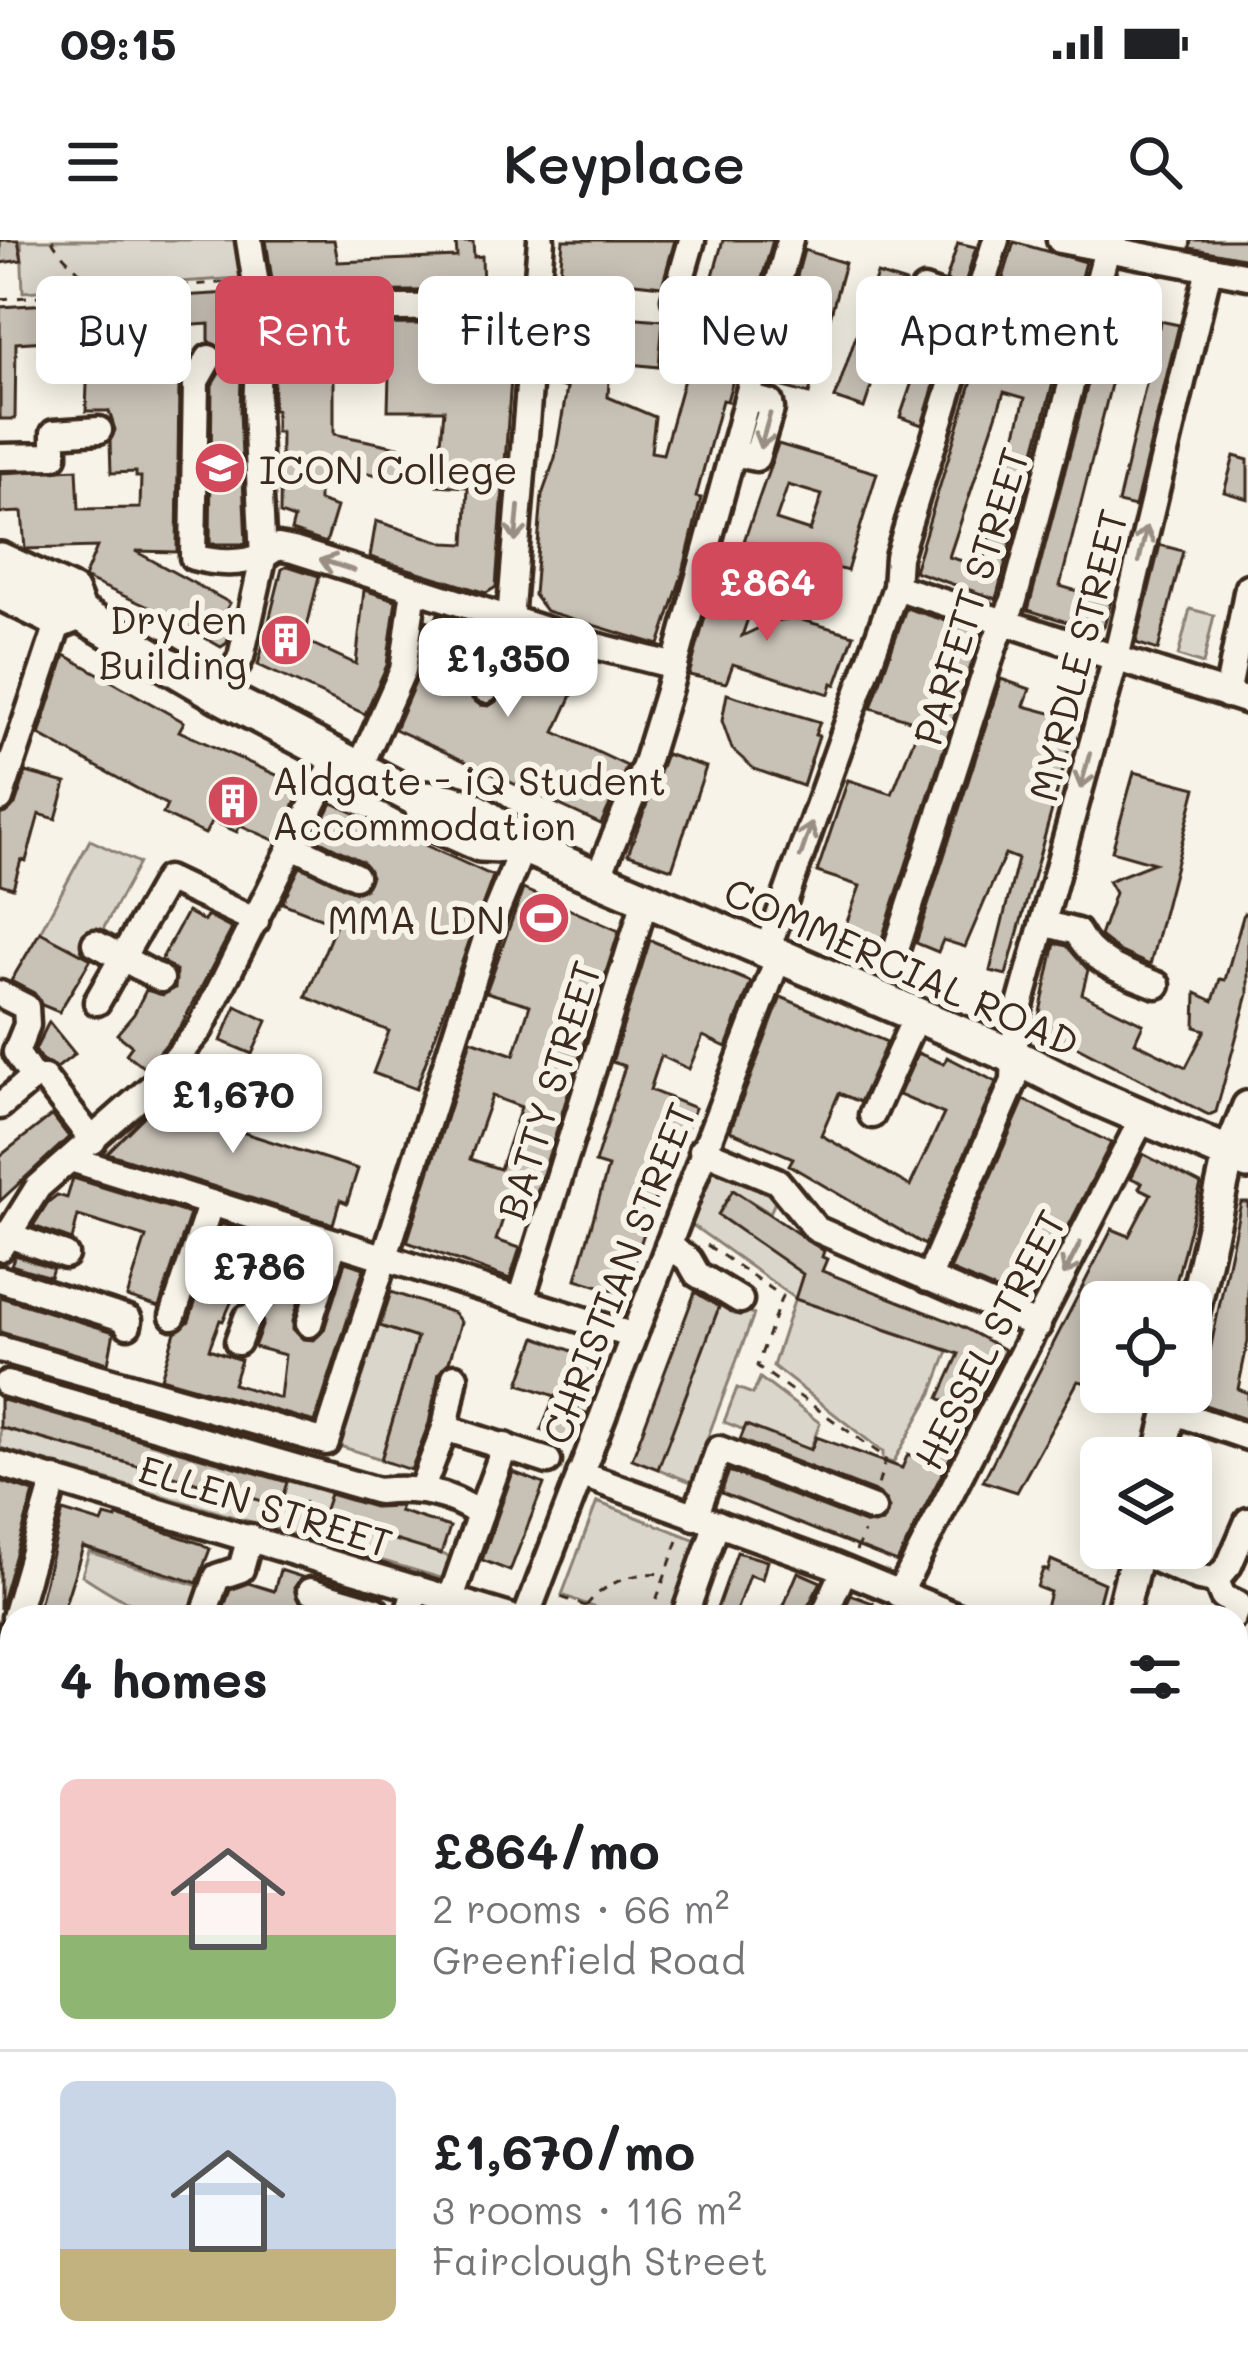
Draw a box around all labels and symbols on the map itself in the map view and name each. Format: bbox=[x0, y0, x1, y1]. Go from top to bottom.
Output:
one-way arrow bbox=[753, 411, 775, 449]
school or university icon: ICON College bbox=[192, 440, 248, 496]
street label: PARFETT STREET bbox=[901, 441, 1039, 751]
place label: ICON College bbox=[259, 443, 518, 495]
one-way arrow bbox=[505, 504, 528, 543]
street label: MYRDLE STREET bbox=[1016, 504, 1138, 806]
one-way arrow bbox=[1133, 526, 1155, 564]
pin: £864 bbox=[696, 542, 838, 644]
one-way arrow bbox=[319, 553, 356, 574]
place label: Dryden Building bbox=[99, 593, 247, 690]
building icon: Dryden Building bbox=[258, 612, 314, 668]
pin: £1,350 bbox=[410, 618, 606, 720]
one-way arrow bbox=[1073, 752, 1095, 790]
place label: Aldgate - iQ Student Accommodation bbox=[272, 754, 666, 850]
building icon: Aldgate - iQ Student Accommodation bbox=[205, 773, 261, 829]
one-way arrow bbox=[797, 822, 818, 859]
street label: COMMERCIAL ROAD bbox=[717, 865, 1087, 1067]
sports icon: MMA LDN bbox=[516, 890, 572, 946]
place label: MMA LDN bbox=[327, 893, 505, 944]
street label: BATTY STREET bbox=[484, 955, 612, 1225]
pin: £1,670 bbox=[135, 1054, 331, 1156]
street label: CHRISTIAN STREET bbox=[529, 1095, 707, 1451]
street label: HESSEL STREET bbox=[902, 1201, 1076, 1477]
pin: £786 bbox=[188, 1226, 330, 1328]
one-way arrow bbox=[1060, 1240, 1082, 1276]
street label: ELLEN STREET bbox=[133, 1442, 399, 1568]

